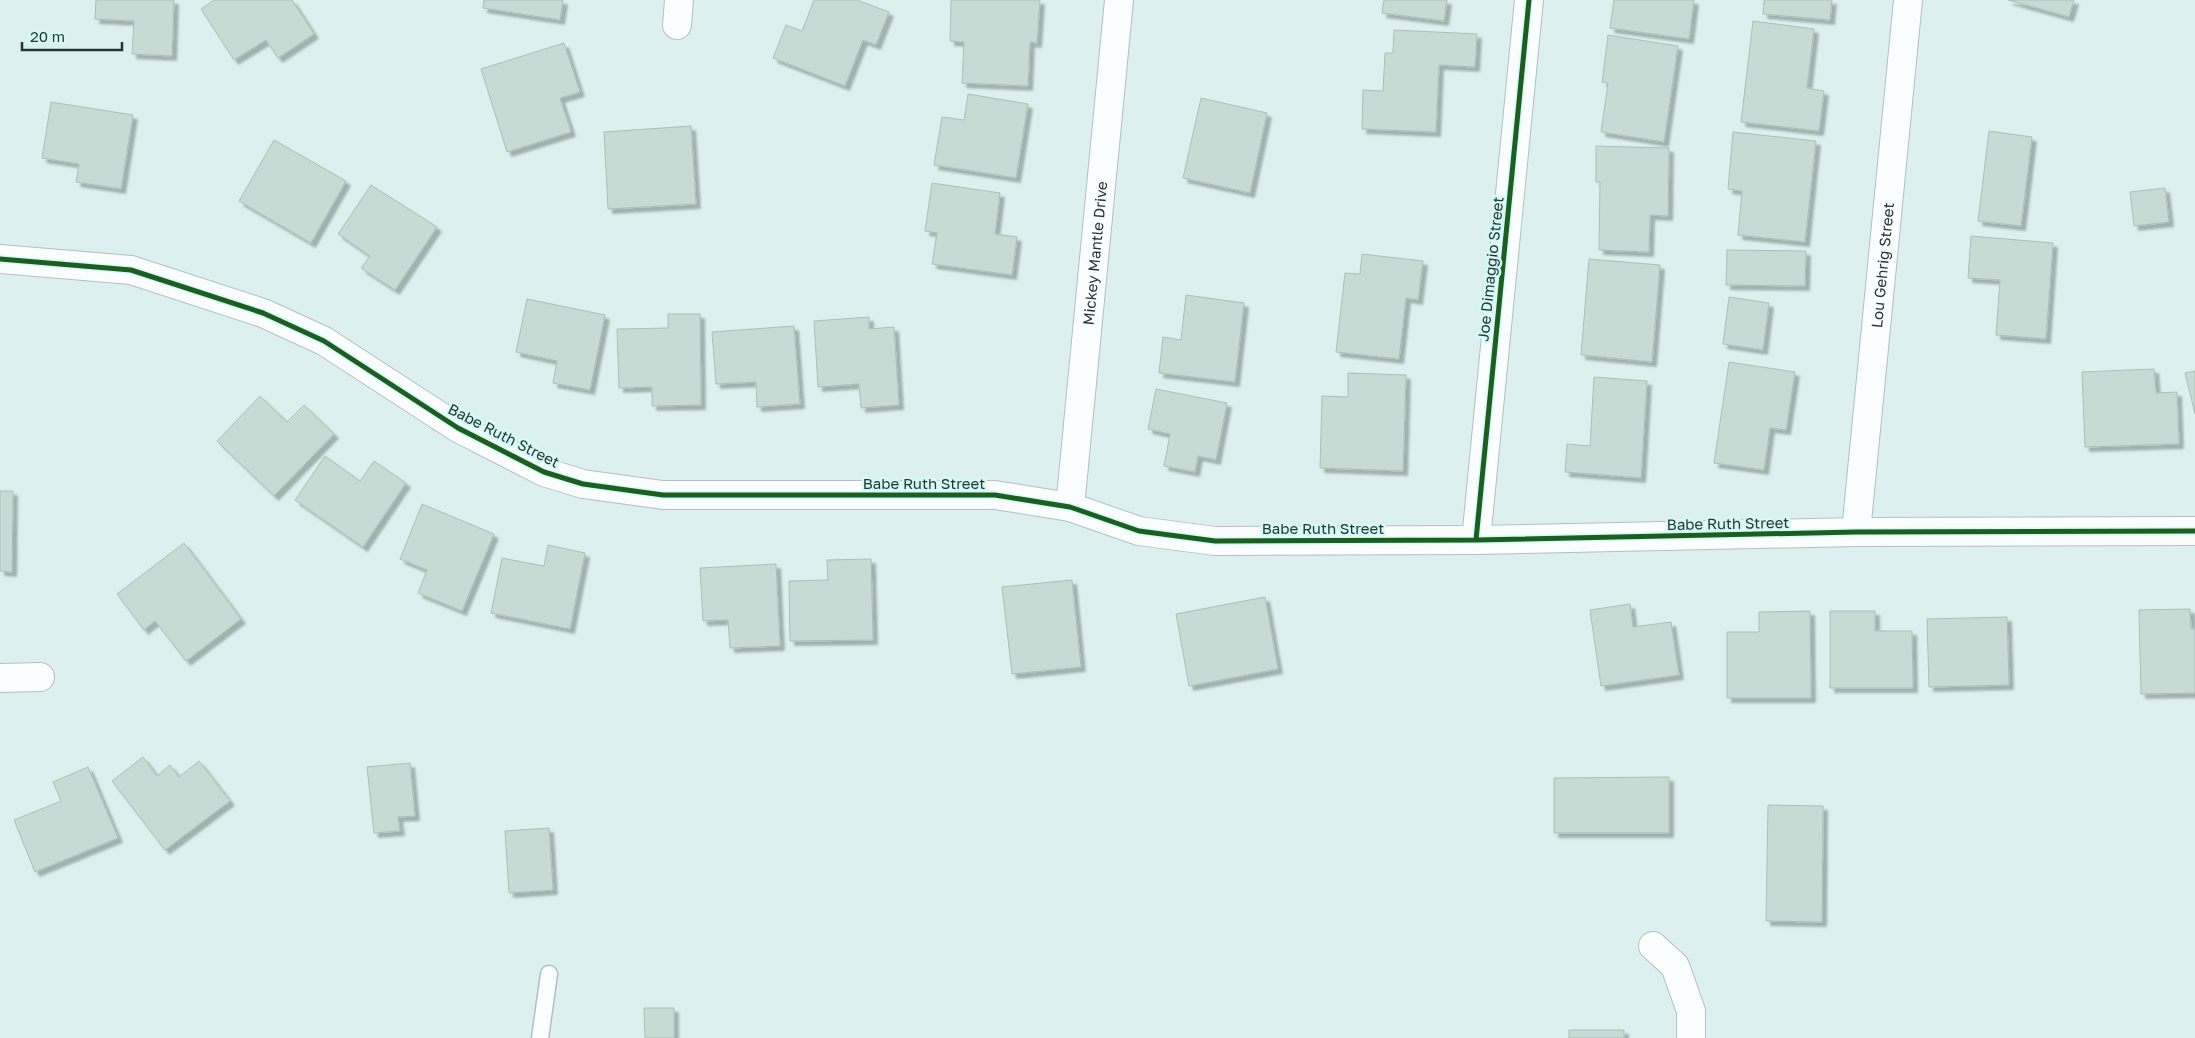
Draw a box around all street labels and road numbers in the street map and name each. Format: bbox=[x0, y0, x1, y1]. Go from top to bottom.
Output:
street label: Mickey Mantle Drive bbox=[1079, 180, 1110, 326]
street label: Joe Dimaggio Street bbox=[1473, 196, 1507, 342]
street label: Lou Gehrig Street bbox=[1867, 202, 1897, 329]
street label: Babe Ruth Street bbox=[445, 399, 563, 471]
street label: Babe Ruth Street bbox=[863, 474, 985, 492]
street label: Babe Ruth Street bbox=[1667, 513, 1789, 533]
street label: Babe Ruth Street bbox=[1262, 519, 1384, 537]

